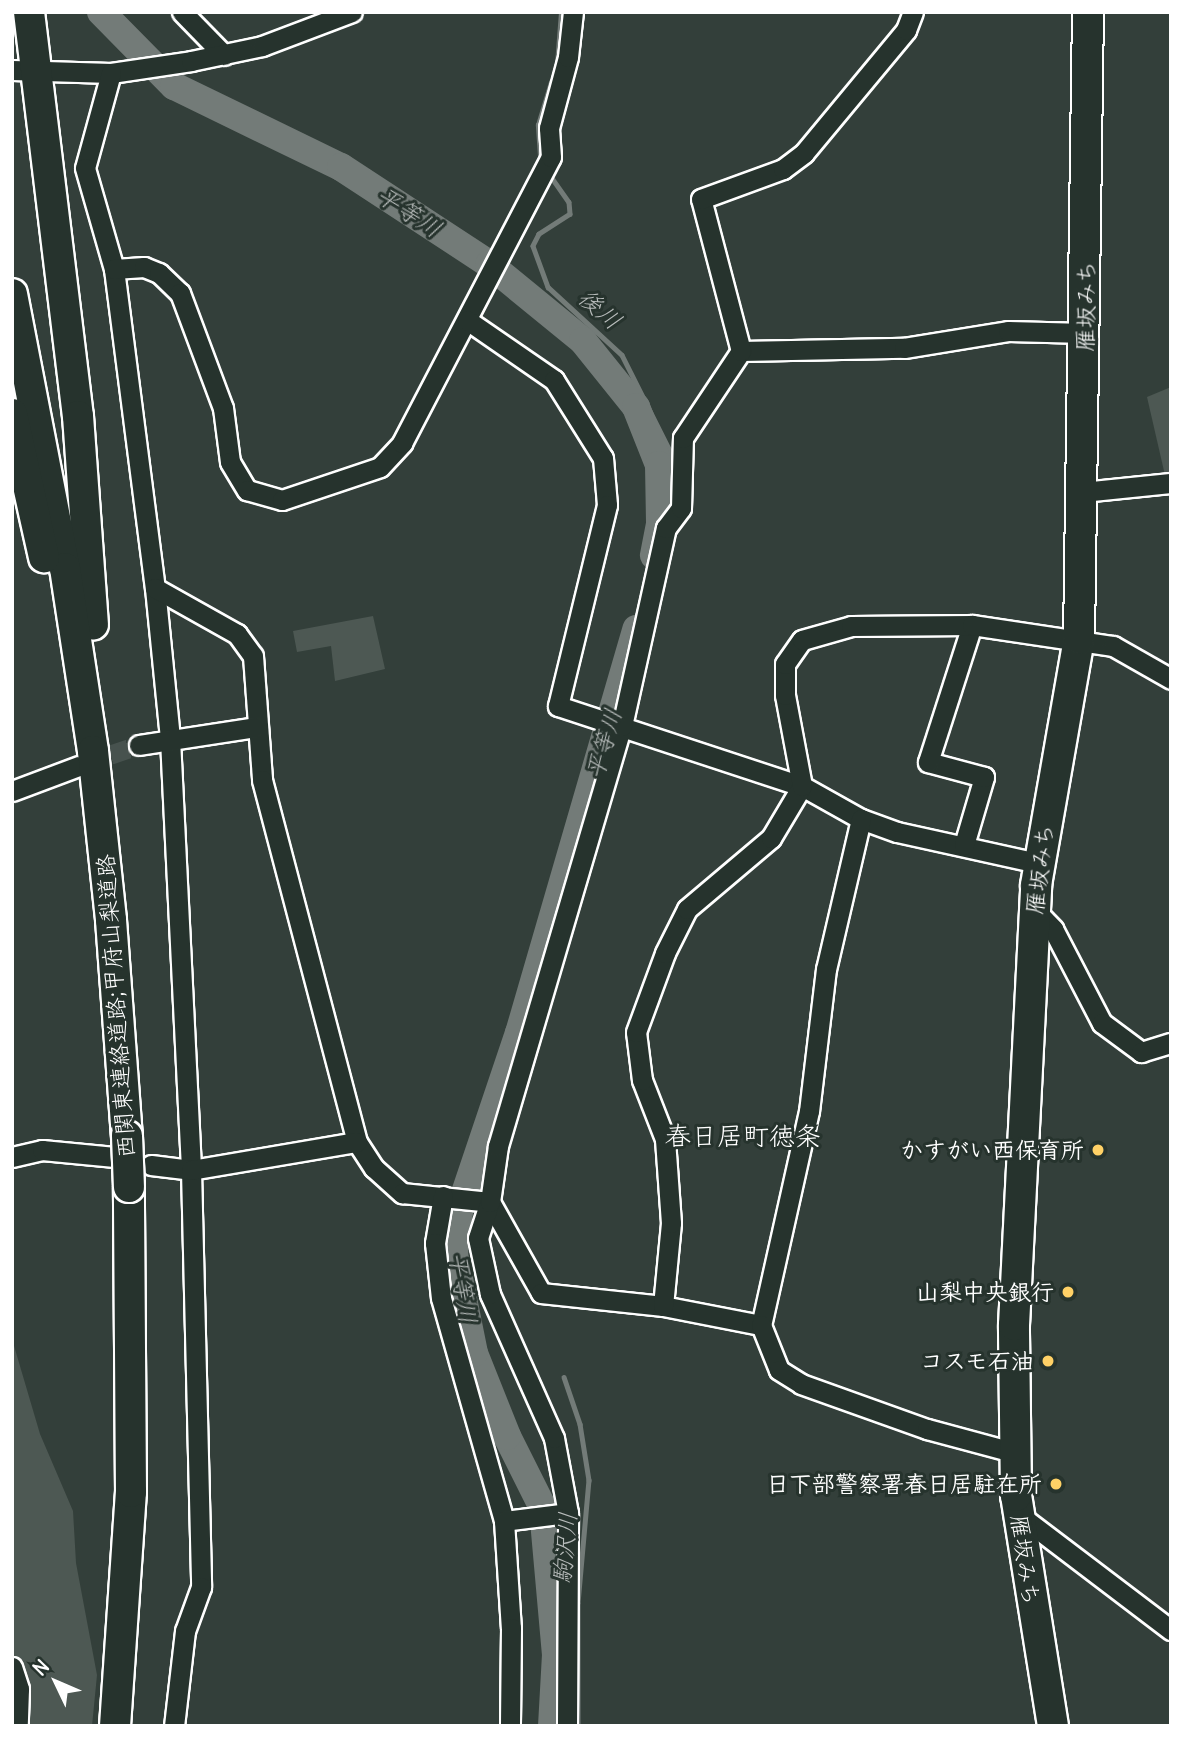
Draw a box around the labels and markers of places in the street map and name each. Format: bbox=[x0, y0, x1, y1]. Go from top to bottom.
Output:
place label: かすがい西保育所 bbox=[900, 1136, 1084, 1164]
marker: かすがい西保育所 bbox=[1090, 1142, 1106, 1158]
place label: 山梨中央銀行 bbox=[916, 1278, 1054, 1306]
marker: 山梨中央銀行 bbox=[1060, 1284, 1076, 1300]
place label: コスモ石油 bbox=[919, 1347, 1034, 1375]
marker: コスモ石油 bbox=[1040, 1353, 1056, 1369]
place label: 日下部警察署春日居駐在所 bbox=[766, 1470, 1042, 1498]
marker: 日下部警察署春日居駐在所 bbox=[1048, 1476, 1064, 1492]

